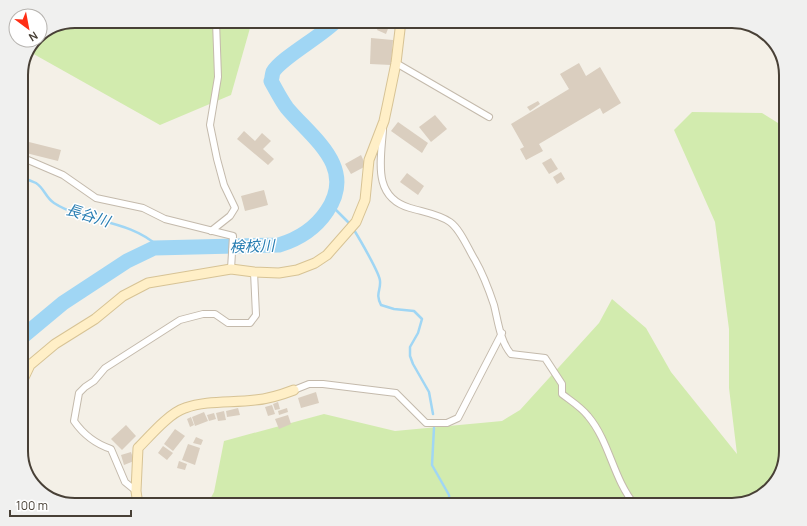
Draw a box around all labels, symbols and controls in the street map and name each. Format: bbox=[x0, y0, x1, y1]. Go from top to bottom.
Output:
north arrow bbox=[8, 8, 48, 48]
text: N bbox=[26, 28, 41, 45]
water label: 長谷川 bbox=[63, 198, 114, 232]
water label: 検校川 bbox=[229, 235, 277, 257]
scale bar bbox=[10, 492, 131, 518]
text: 100 m bbox=[16, 497, 48, 514]

